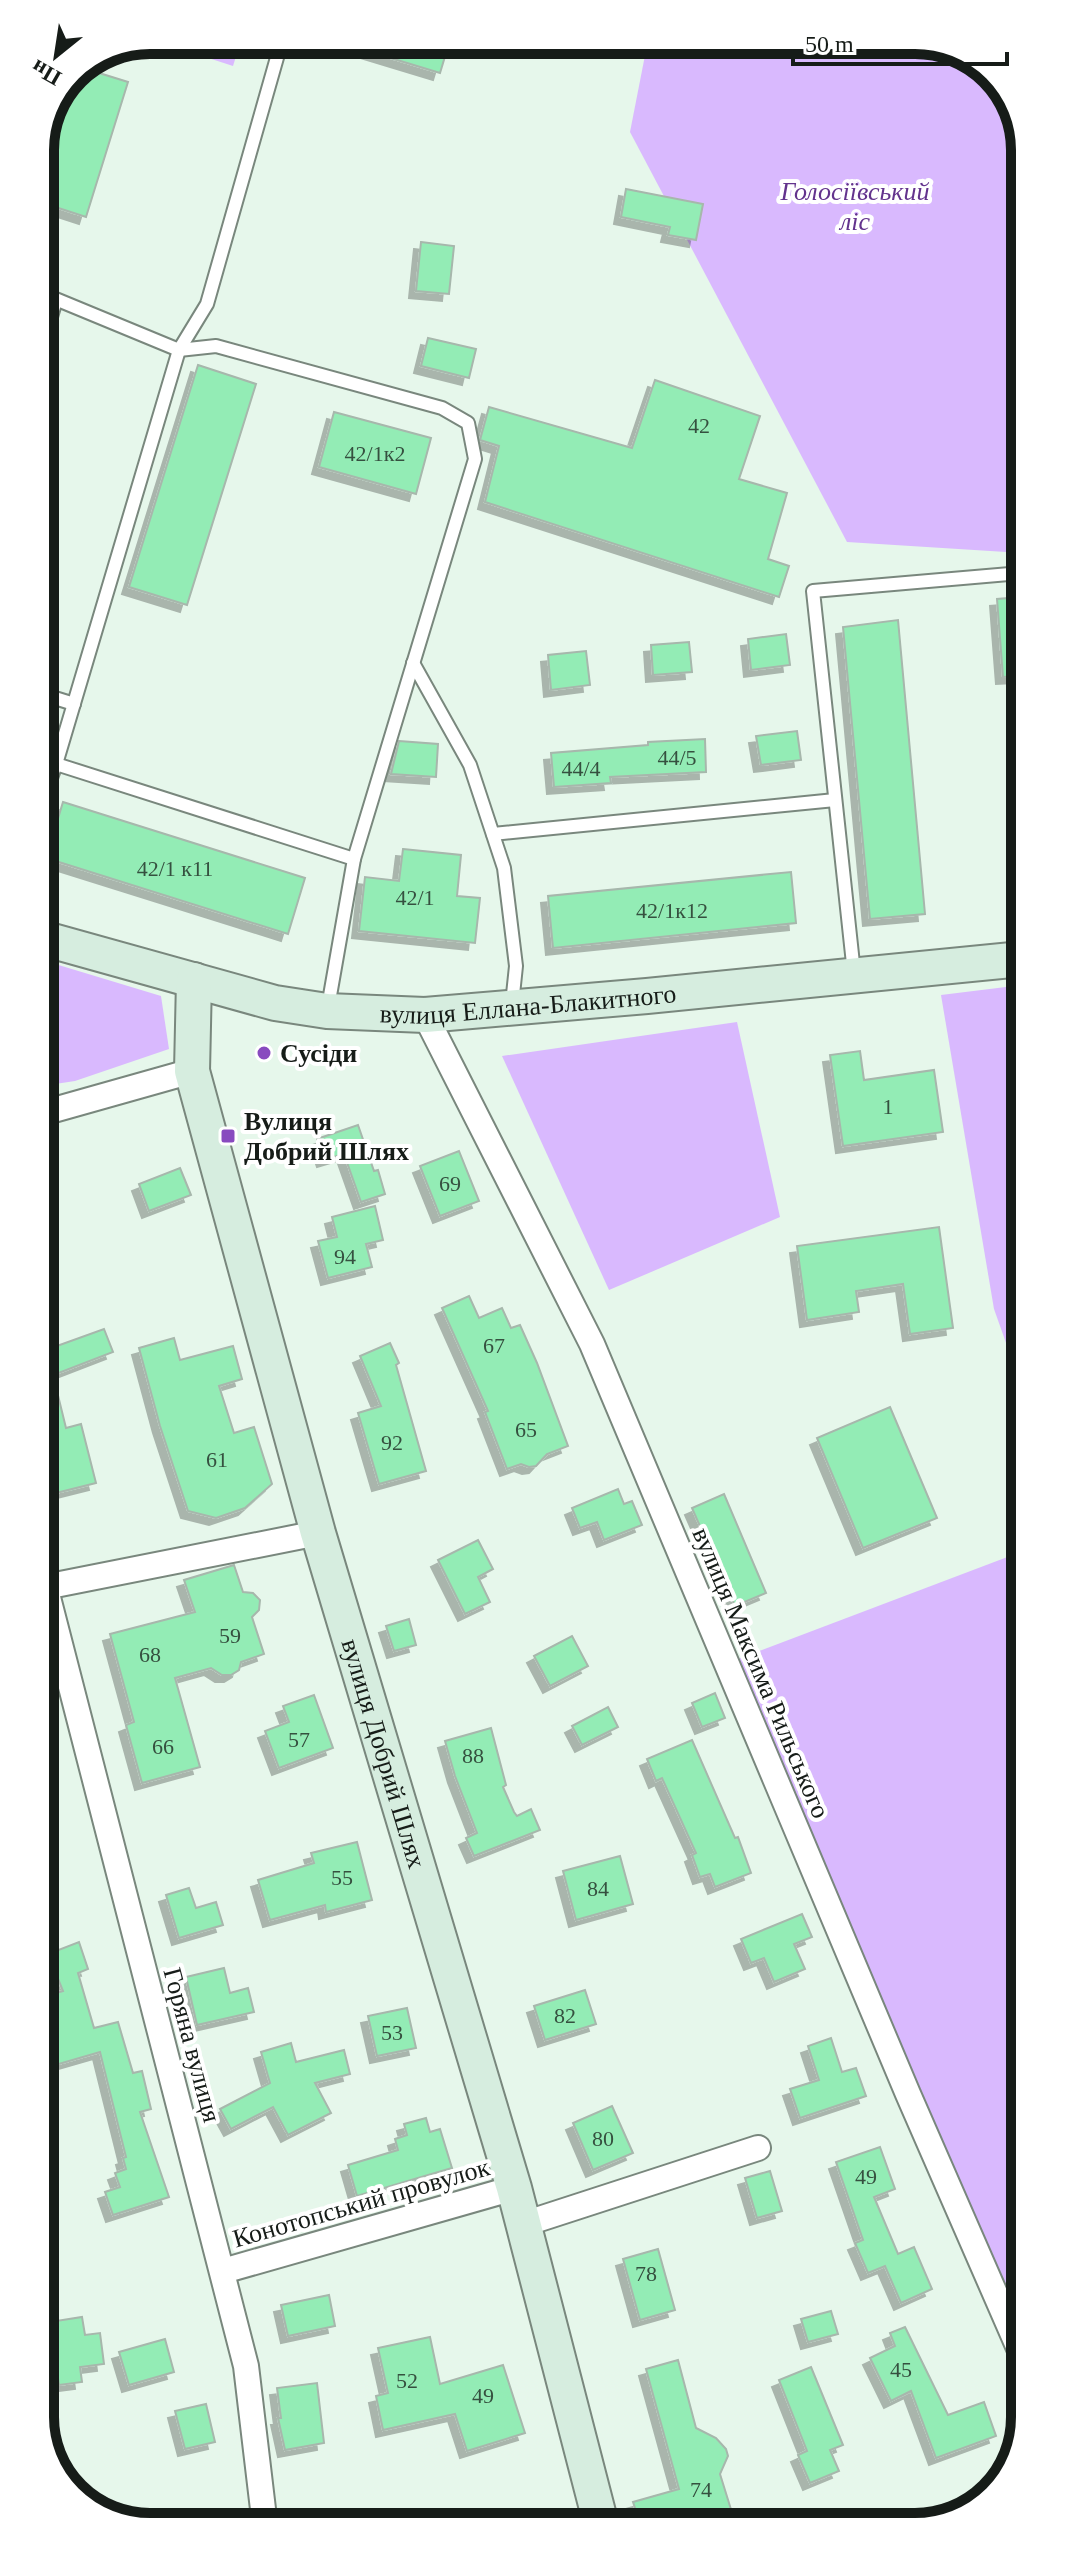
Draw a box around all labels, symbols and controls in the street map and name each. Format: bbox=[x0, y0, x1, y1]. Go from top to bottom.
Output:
north arrow bbox=[16, 16, 96, 96]
scale bar bbox=[793, 16, 1007, 66]
text: 50 m bbox=[805, 31, 854, 57]
text: Пн bbox=[27, 54, 65, 91]
park label: Голосіївський ліс bbox=[780, 177, 929, 236]
house number: 42 bbox=[688, 413, 710, 438]
house number: 42/1к2 bbox=[345, 441, 405, 466]
house number: 44/5 bbox=[657, 745, 697, 770]
house number: 44/4 bbox=[561, 756, 601, 781]
house number: 42/1 к11 bbox=[137, 856, 213, 881]
house number: 42/1 bbox=[395, 885, 435, 910]
house number: 42/1к12 bbox=[636, 898, 708, 923]
street label: вулиця Еллана-Блакитного bbox=[379, 979, 677, 1030]
place label: Сусіди bbox=[280, 1039, 357, 1068]
marker: Сусіди bbox=[255, 1044, 273, 1062]
house number: 1 bbox=[883, 1094, 894, 1119]
place label: Вулиця Добрий Шлях bbox=[244, 1107, 409, 1166]
marker: Вулиця Добрий Шлях bbox=[219, 1127, 237, 1145]
house number: 69 bbox=[439, 1171, 461, 1196]
house number: 94 bbox=[334, 1244, 356, 1269]
house number: 67 bbox=[483, 1333, 505, 1358]
house number: 65 bbox=[515, 1417, 537, 1442]
house number: 92 bbox=[381, 1430, 403, 1455]
house number: 61 bbox=[206, 1447, 228, 1472]
street label: вулиця Максима Рильського bbox=[687, 1523, 835, 1823]
house number: 59 bbox=[219, 1623, 241, 1648]
street label: вулиця Добрий Шлях bbox=[336, 1635, 432, 1872]
house number: 68 bbox=[139, 1642, 161, 1667]
house number: 57 bbox=[288, 1727, 310, 1752]
house number: 66 bbox=[152, 1734, 174, 1759]
house number: 88 bbox=[462, 1743, 484, 1768]
house number: 55 bbox=[331, 1865, 353, 1890]
house number: 84 bbox=[587, 1876, 609, 1901]
street label: Горяна вулиця bbox=[157, 1965, 227, 2125]
house number: 82 bbox=[554, 2003, 576, 2028]
house number: 53 bbox=[381, 2020, 403, 2045]
house number: 80 bbox=[592, 2126, 614, 2151]
street label: Конотопський провулок bbox=[229, 2152, 493, 2254]
house number: 49 bbox=[855, 2164, 877, 2189]
house number: 78 bbox=[635, 2261, 657, 2286]
house number: 45 bbox=[890, 2357, 912, 2382]
house number: 52 bbox=[396, 2368, 418, 2393]
house number: 49 bbox=[472, 2383, 494, 2408]
house number: 74 bbox=[690, 2477, 712, 2502]

